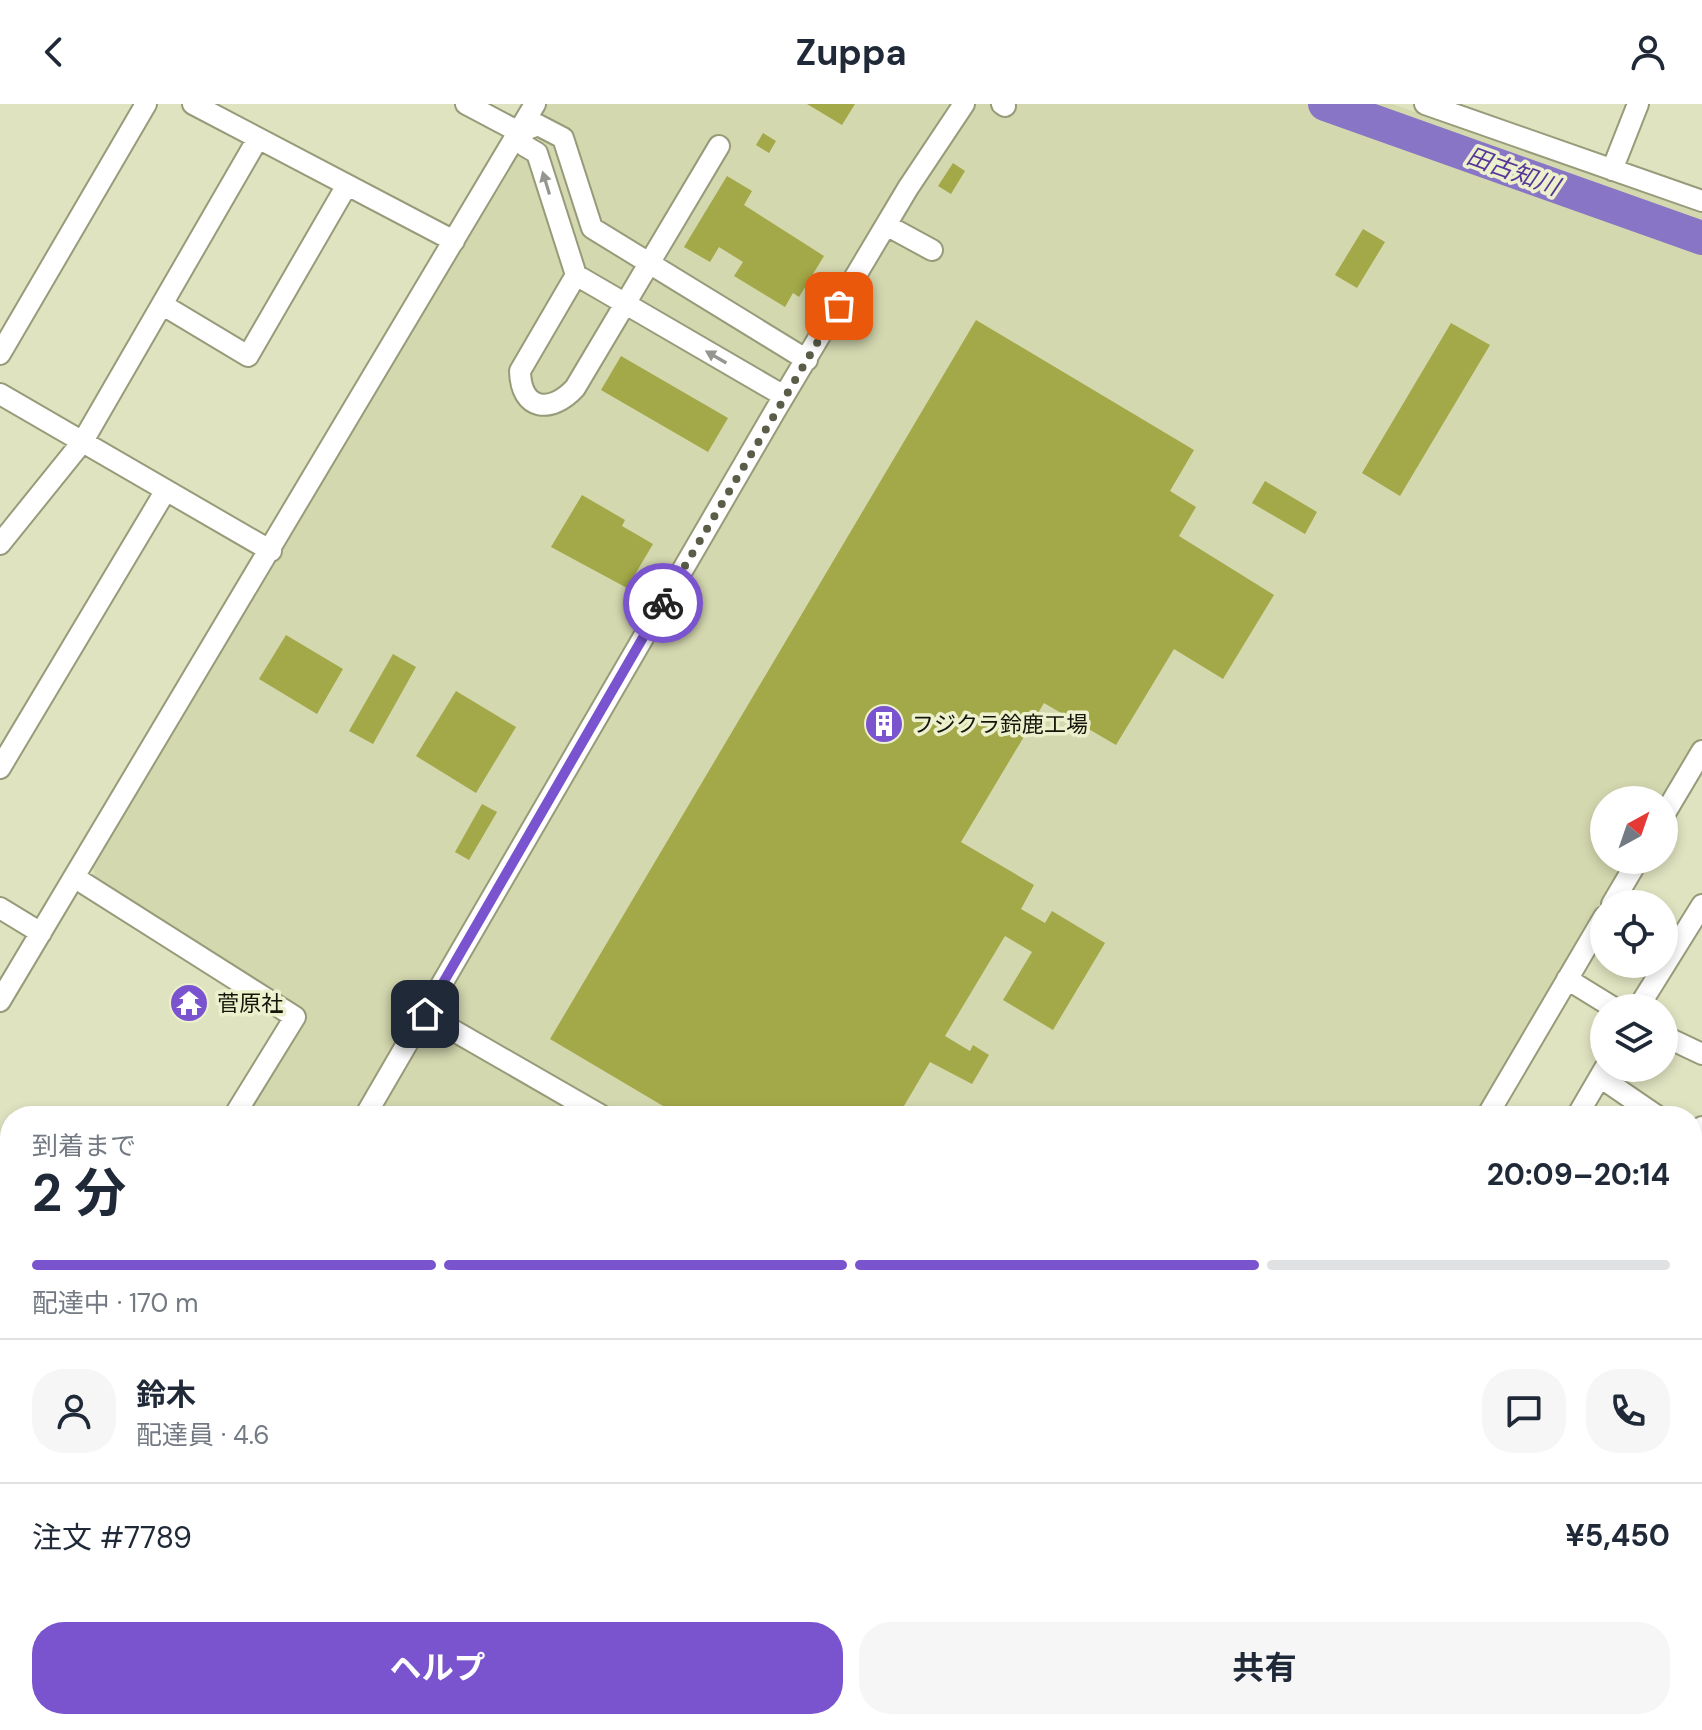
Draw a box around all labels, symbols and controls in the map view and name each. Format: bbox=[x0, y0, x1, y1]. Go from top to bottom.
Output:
text: Zuppa bbox=[795, 29, 907, 76]
icon: back bbox=[32, 30, 76, 74]
icon: person bbox=[1626, 30, 1670, 74]
water label: 田古知川 bbox=[1463, 140, 1566, 203]
one-way arrow bbox=[539, 171, 552, 195]
pin bbox=[805, 272, 873, 340]
icon: bag bbox=[817, 284, 861, 328]
one-way arrow bbox=[705, 350, 727, 364]
courier bbox=[623, 563, 703, 643]
icon: bike bbox=[641, 581, 685, 625]
building icon: フジクラ鈴鹿工場 bbox=[863, 703, 905, 745]
place label: フジクラ鈴鹿工場 bbox=[912, 710, 1088, 739]
north arrow bbox=[1590, 786, 1678, 874]
map controls bbox=[1590, 786, 1678, 1082]
button: locate bbox=[1590, 890, 1678, 978]
pin bbox=[391, 980, 459, 1048]
temple icon: 菅原社 bbox=[168, 982, 210, 1024]
place label: 菅原社 bbox=[217, 989, 283, 1018]
icon: home bbox=[403, 992, 447, 1036]
button: layers bbox=[1590, 994, 1678, 1082]
text: 到着まで bbox=[32, 1129, 136, 1163]
text: 20:09–20:14 bbox=[1487, 1155, 1670, 1194]
text: 2 分 bbox=[32, 1159, 126, 1227]
text: 配達中 · 170 m bbox=[32, 1286, 198, 1320]
button: person bbox=[32, 1369, 116, 1453]
button: chat bbox=[1482, 1369, 1566, 1453]
button: phone bbox=[1586, 1369, 1670, 1453]
text: 鈴木 bbox=[136, 1375, 196, 1414]
text: 配達員 · 4.6 bbox=[136, 1418, 269, 1452]
text: ¥5,450 bbox=[1565, 1516, 1670, 1555]
text: 注文 #7789 bbox=[32, 1518, 192, 1557]
button: ヘルプ bbox=[32, 1622, 843, 1714]
button: 共有 bbox=[859, 1622, 1670, 1714]

